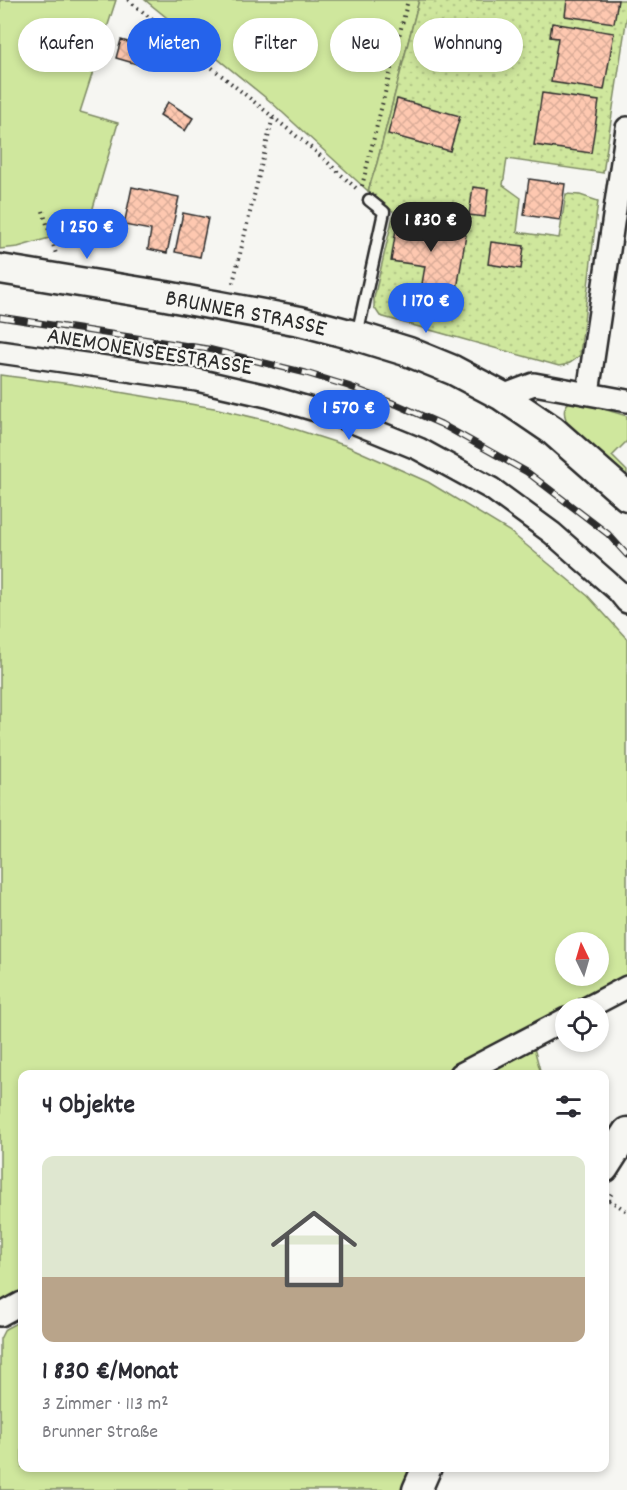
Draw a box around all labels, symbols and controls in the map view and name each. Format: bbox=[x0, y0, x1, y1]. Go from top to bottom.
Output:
chip: Kaufen bbox=[18, 18, 115, 72]
chip: Mieten bbox=[127, 18, 221, 72]
chip: Filter bbox=[233, 18, 318, 72]
chip: Neu bbox=[330, 18, 401, 72]
chip: Wohnung bbox=[413, 18, 523, 72]
pin: 1 830 € bbox=[376, 202, 486, 253]
text: 1 830 € bbox=[405, 207, 457, 235]
pin: 1 250 € bbox=[32, 209, 142, 260]
text: 1 250 € bbox=[60, 214, 114, 242]
street label: BRUNNER STRASSE bbox=[162, 282, 330, 347]
pin: 1 170 € bbox=[371, 283, 481, 334]
text: 1 170 € bbox=[402, 288, 450, 316]
street label: ANEMONENSEESTRASSE bbox=[44, 320, 255, 386]
pin: 1 570 € bbox=[294, 390, 404, 441]
text: 1 570 € bbox=[323, 395, 375, 423]
north arrow bbox=[555, 932, 609, 986]
map controls bbox=[555, 932, 609, 1052]
button: locate bbox=[555, 998, 609, 1052]
text: 4 Objekte bbox=[42, 1088, 135, 1125]
icon: filters bbox=[552, 1090, 585, 1123]
icon: home bbox=[260, 1195, 368, 1303]
text: 1 830 €/Monat bbox=[42, 1354, 178, 1391]
text: 3 Zimmer · 113 m² bbox=[42, 1391, 169, 1419]
text: Brunner Straße bbox=[42, 1419, 158, 1447]

